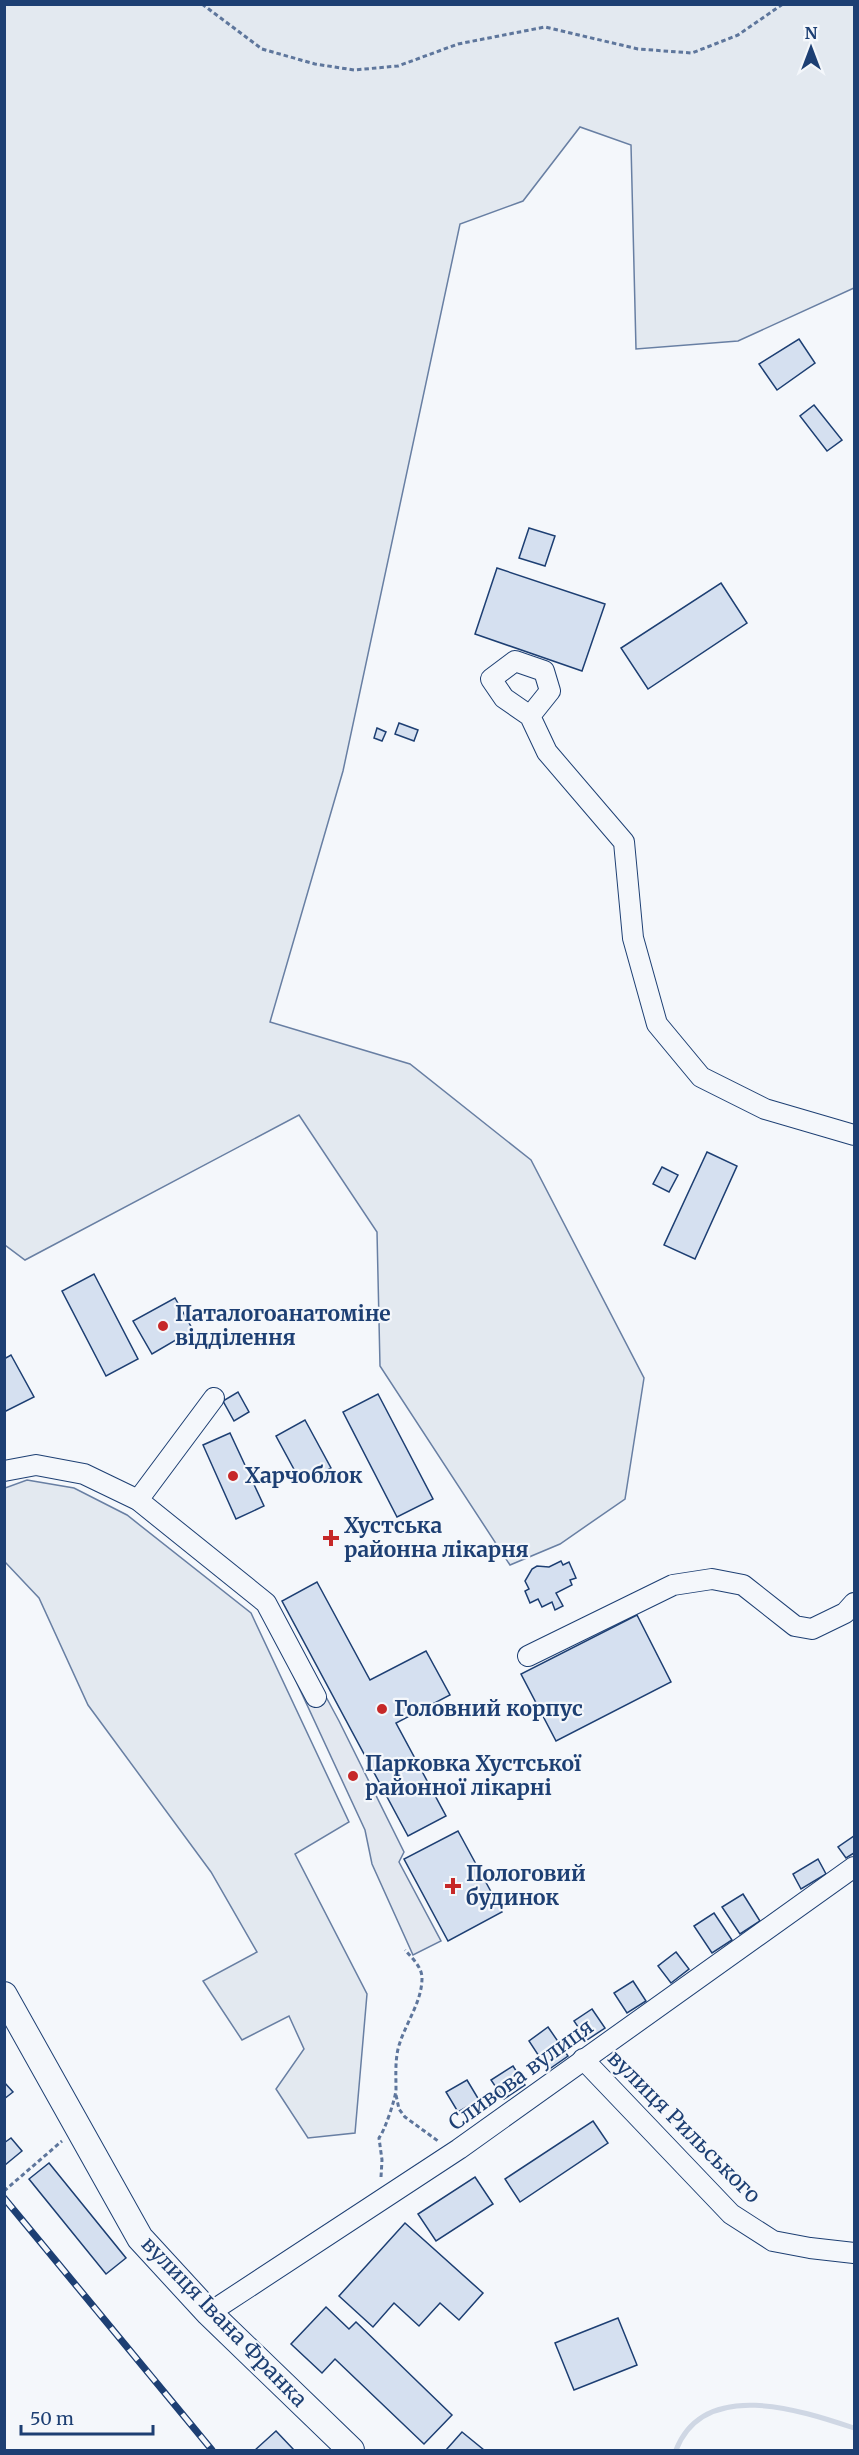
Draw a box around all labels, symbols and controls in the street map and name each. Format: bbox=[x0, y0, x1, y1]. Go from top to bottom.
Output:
north arrow bbox=[781, 18, 841, 78]
text: N bbox=[805, 23, 818, 43]
place label: Паталогоанатоміне відділення bbox=[175, 1300, 391, 1351]
marker: Паталогоанатоміне відділення bbox=[156, 1319, 170, 1333]
place label: Харчоблок bbox=[245, 1462, 363, 1489]
marker: Харчоблок bbox=[226, 1469, 240, 1483]
place label: Хустська районна лікарня bbox=[344, 1512, 529, 1563]
marker: Хустська районна лікарня bbox=[322, 1529, 340, 1547]
place label: Головний корпус bbox=[394, 1695, 583, 1722]
marker: Головний корпус bbox=[375, 1702, 389, 1716]
place label: Парковка Хустської районної лікарні bbox=[365, 1750, 582, 1801]
marker: Парковка Хустської районної лікарні bbox=[346, 1769, 360, 1783]
place label: Пологовий будинок bbox=[466, 1860, 586, 1911]
marker: Пологовий будинок bbox=[444, 1877, 462, 1895]
street label: Сливова вулиця bbox=[443, 2013, 598, 2136]
street label: вулиця Рильського bbox=[602, 2045, 766, 2209]
street label: вулиця Івана Франка bbox=[136, 2231, 313, 2413]
scale bar bbox=[21, 2398, 153, 2436]
text: 50 m bbox=[30, 2407, 74, 2430]

